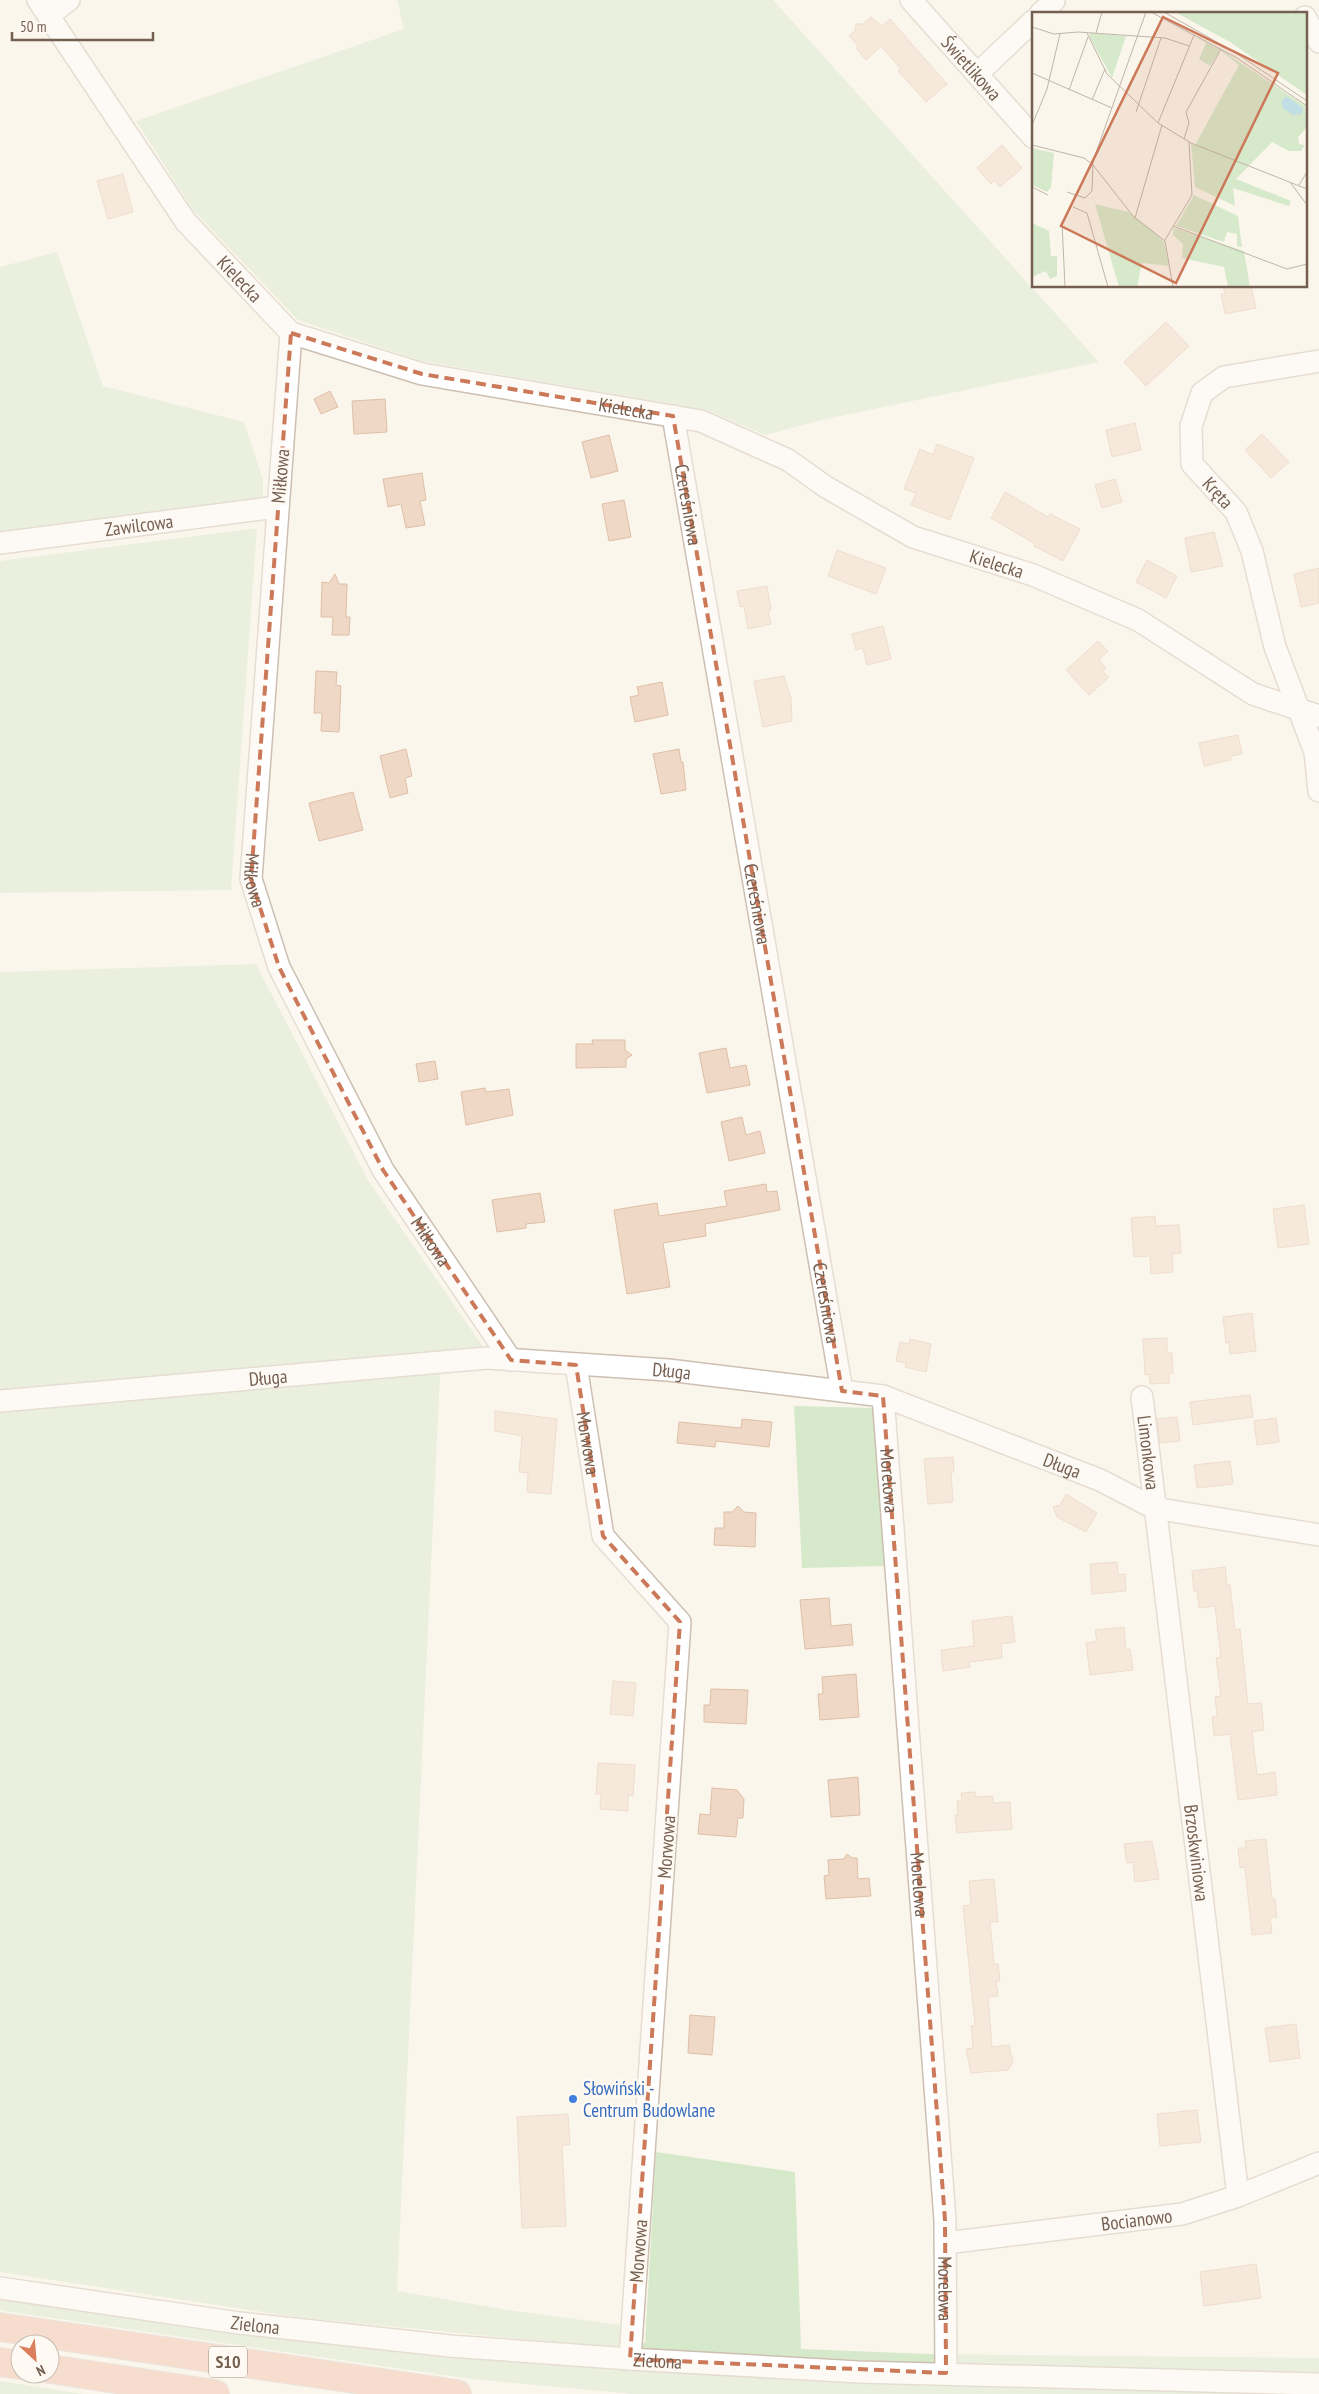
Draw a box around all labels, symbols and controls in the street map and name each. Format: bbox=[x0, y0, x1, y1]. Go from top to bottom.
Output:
scale bar bbox=[12, 10, 154, 42]
inset map bbox=[1032, 12, 1306, 288]
text: 50 m bbox=[20, 17, 46, 36]
street label: Świetlikowa bbox=[936, 30, 1007, 106]
street label: Kielecka bbox=[212, 250, 267, 307]
street label: Kielecka bbox=[597, 392, 655, 425]
street label: Miłkowa bbox=[266, 448, 294, 504]
street label: Czereśniowa bbox=[670, 462, 707, 547]
street label: Kręta bbox=[1198, 472, 1239, 513]
street label: Zawilcowa bbox=[103, 509, 174, 541]
street label: Kielecka bbox=[967, 544, 1027, 583]
street label: Miłkowa bbox=[239, 852, 271, 910]
street label: Czereśniowa bbox=[739, 861, 776, 946]
street label: Miłkowa bbox=[406, 1212, 456, 1271]
street label: Czereśniowa bbox=[808, 1260, 846, 1345]
street label: Długa bbox=[652, 1357, 692, 1385]
street label: Długa bbox=[248, 1364, 288, 1391]
street label: Morwowa bbox=[572, 1410, 605, 1476]
street label: Limonkowa bbox=[1132, 1414, 1165, 1491]
street label: Długa bbox=[1040, 1447, 1084, 1484]
street label: Morelowa bbox=[875, 1448, 904, 1514]
street label: Brzoskwiniowa bbox=[1179, 1803, 1214, 1903]
street label: Morwowa bbox=[652, 1815, 680, 1879]
street label: Morelowa bbox=[905, 1851, 934, 1918]
place label: Słowiński - Centrum Budowlane bbox=[583, 2076, 715, 2122]
marker: Słowiński - Centrum Budowlane bbox=[567, 2093, 579, 2105]
street label: Bocianowo bbox=[1100, 2203, 1173, 2236]
street label: Morwowa bbox=[624, 2219, 652, 2283]
street label: Morelowa bbox=[933, 2256, 958, 2321]
street label: Zielona bbox=[229, 2310, 281, 2339]
north arrow bbox=[10, 2334, 60, 2384]
road number: S10 bbox=[209, 2346, 247, 2378]
street label: Zielona bbox=[633, 2347, 683, 2374]
text: N bbox=[33, 2361, 48, 2380]

